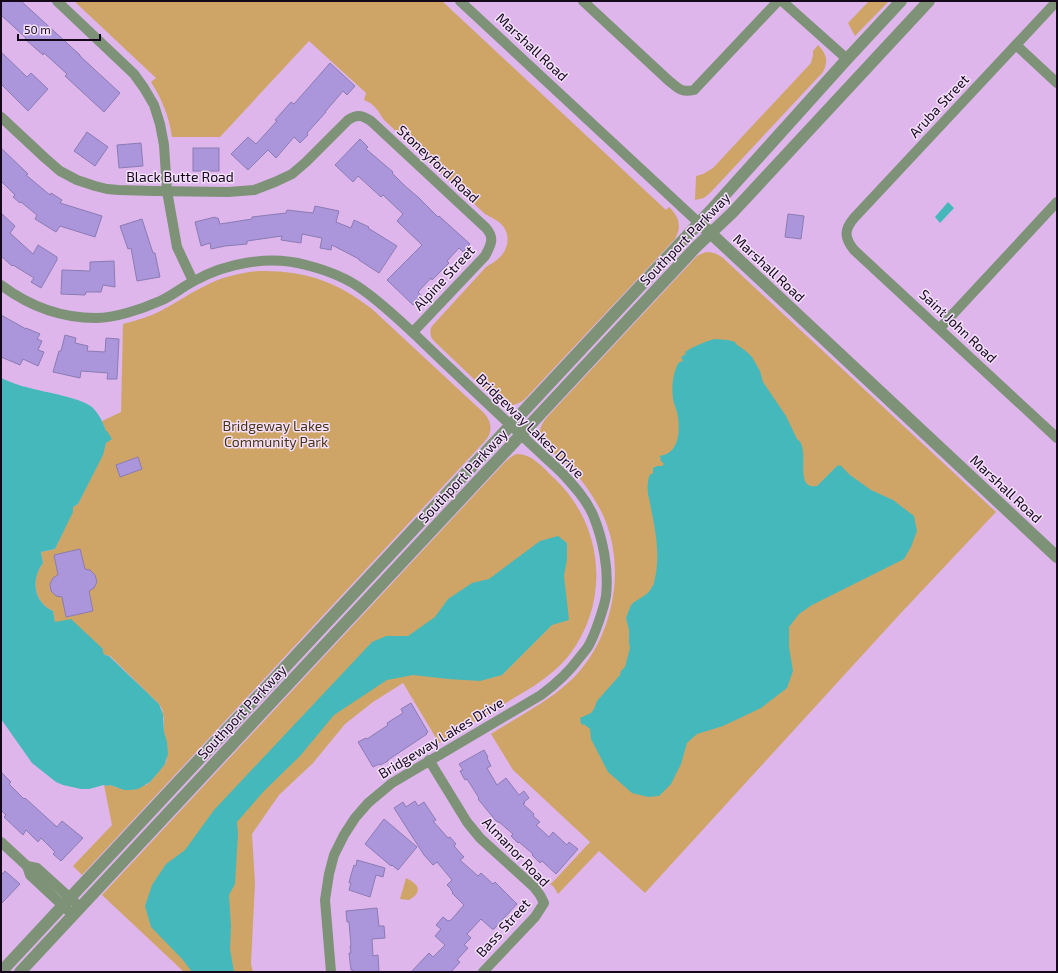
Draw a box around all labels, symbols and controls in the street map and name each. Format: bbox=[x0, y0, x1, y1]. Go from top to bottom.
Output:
street label: Marshall Road bbox=[493, 9, 572, 84]
scale bar bbox=[18, 16, 100, 42]
text: 50 m bbox=[24, 22, 51, 36]
street label: Aruba Street bbox=[905, 71, 972, 141]
street label: Stoneyford Road bbox=[394, 121, 483, 206]
street label: Black Butte Road bbox=[126, 168, 234, 185]
street label: Southport Parkway bbox=[636, 188, 734, 289]
street label: Marshall Road bbox=[730, 230, 809, 305]
street label: Alpine Street bbox=[409, 242, 478, 313]
street label: Saint John Road bbox=[916, 285, 1001, 366]
street label: Bridgeway Lakes Drive bbox=[473, 370, 588, 482]
park label: Bridgeway Lakes Community Park bbox=[223, 417, 329, 450]
street label: Southport Parkway bbox=[415, 425, 511, 526]
street label: Marshall Road bbox=[967, 451, 1046, 526]
street label: Southport Parkway bbox=[194, 661, 290, 762]
street label: Bridgeway Lakes Drive bbox=[375, 693, 507, 782]
street label: Almanor Road bbox=[479, 814, 554, 890]
street label: Bass Street bbox=[472, 895, 533, 960]

